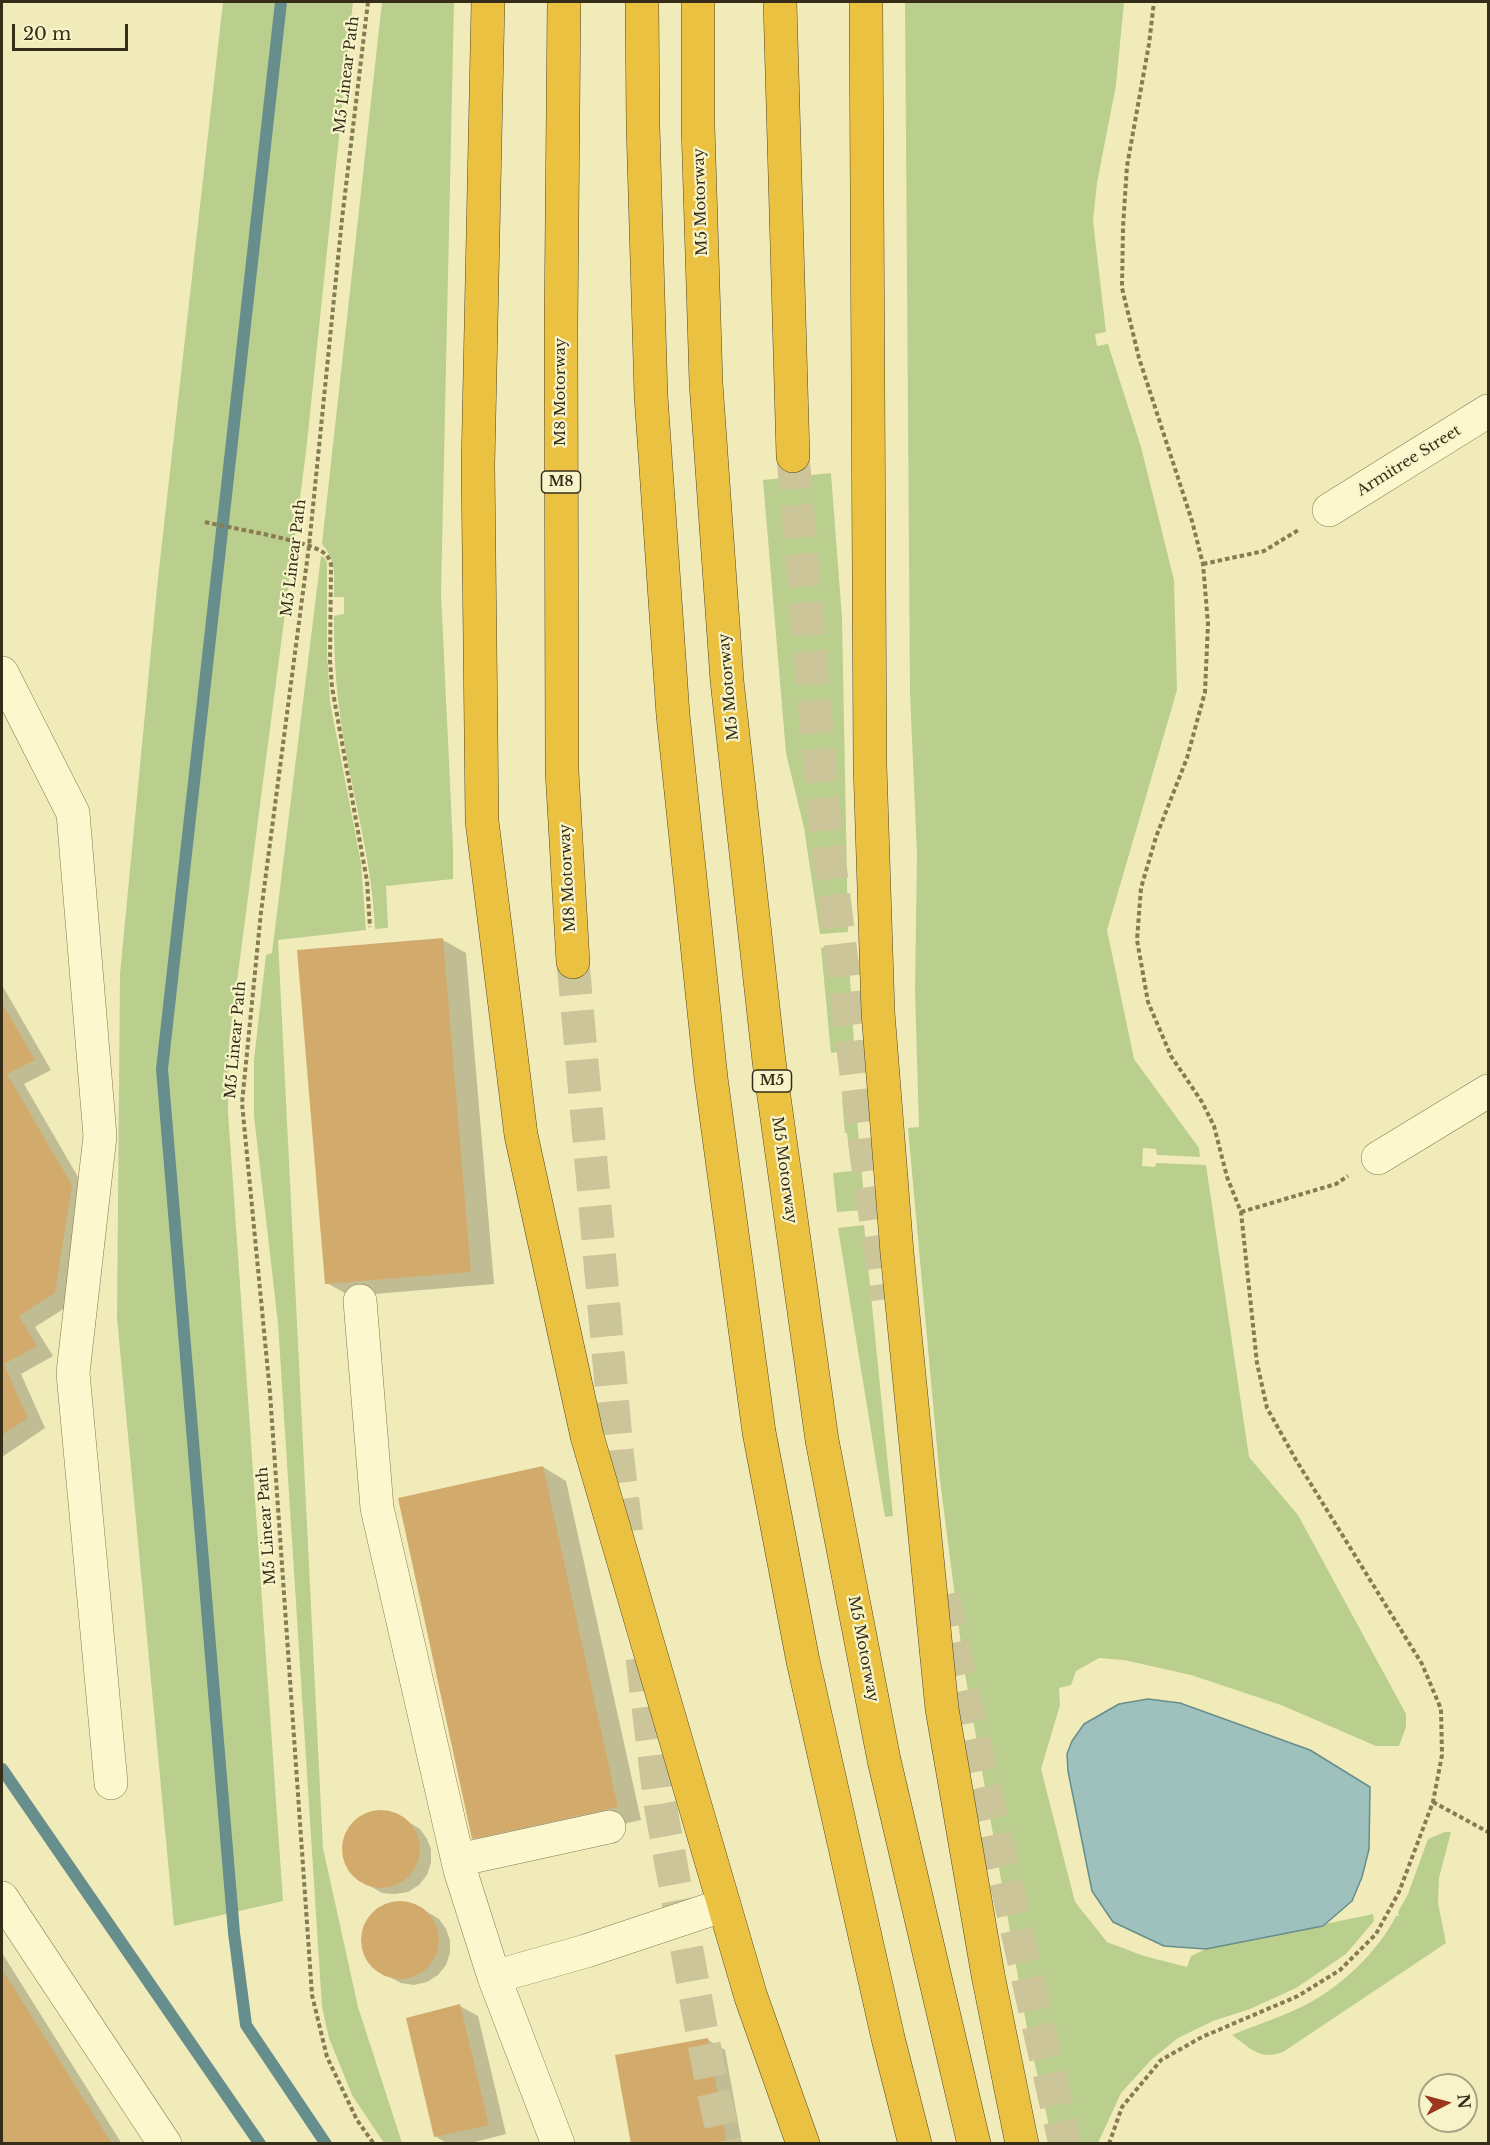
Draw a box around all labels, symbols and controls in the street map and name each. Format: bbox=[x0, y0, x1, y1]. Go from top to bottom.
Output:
scale bar bbox=[15, 12, 130, 50]
street label: M5 Linear Path bbox=[331, 15, 363, 135]
text: 20 m bbox=[23, 23, 71, 45]
street label: M5 Motorway bbox=[690, 148, 712, 256]
street label: M8 Motorway bbox=[552, 338, 570, 446]
street label: Armitree Street bbox=[1354, 422, 1464, 500]
road number: M8 bbox=[542, 471, 580, 493]
street label: M5 Linear Path bbox=[278, 498, 310, 618]
street label: M5 Motorway bbox=[715, 633, 743, 741]
street label: M8 Motorway bbox=[556, 823, 580, 933]
street label: M5 Linear Path bbox=[222, 980, 250, 1100]
road number: M5 bbox=[752, 1070, 792, 1092]
street label: M5 Motorway bbox=[768, 1115, 800, 1225]
street label: M5 Linear Path bbox=[254, 1466, 280, 1586]
street label: M5 Motorway bbox=[844, 1594, 882, 1704]
north arrow bbox=[1418, 2073, 1478, 2133]
text: N bbox=[1453, 2093, 1475, 2110]

